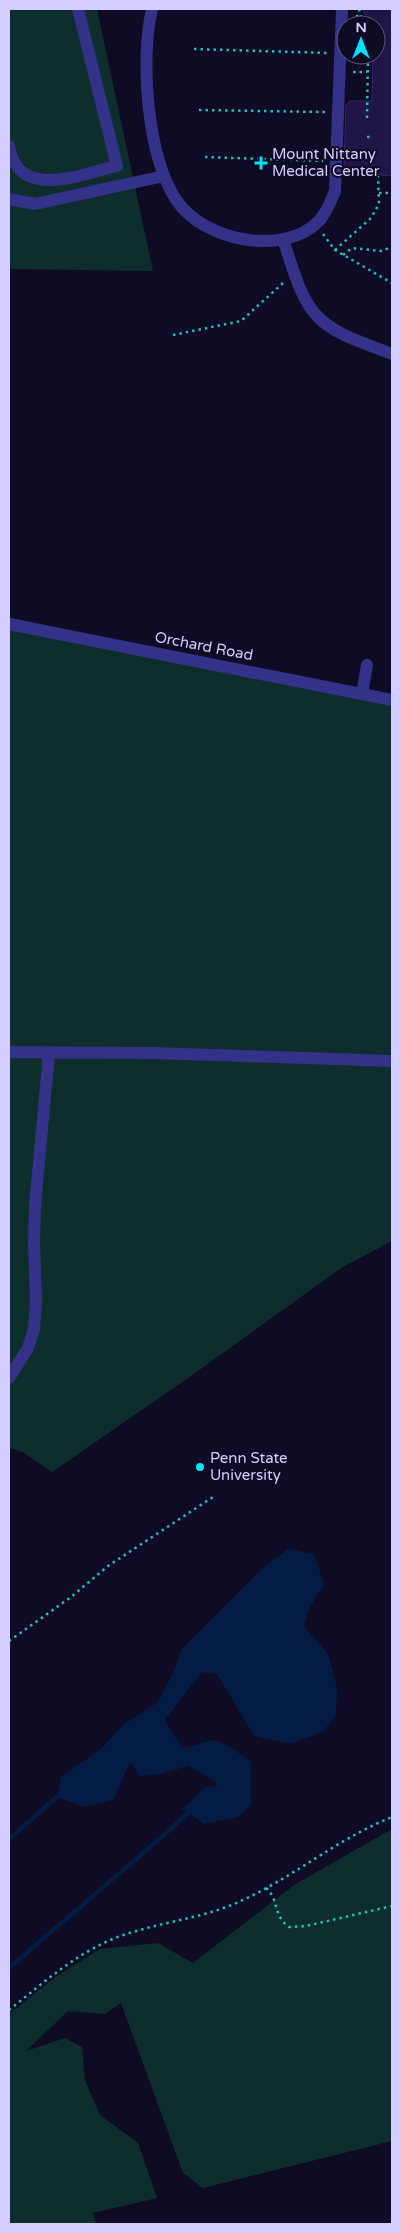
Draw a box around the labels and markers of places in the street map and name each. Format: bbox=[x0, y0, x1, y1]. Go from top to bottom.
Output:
place label: Mount Nittany Medical Center bbox=[272, 145, 380, 180]
marker: Mount Nittany Medical Center bbox=[254, 156, 268, 170]
place label: Penn State University bbox=[210, 1449, 288, 1484]
marker: Penn State University bbox=[194, 1461, 206, 1473]

